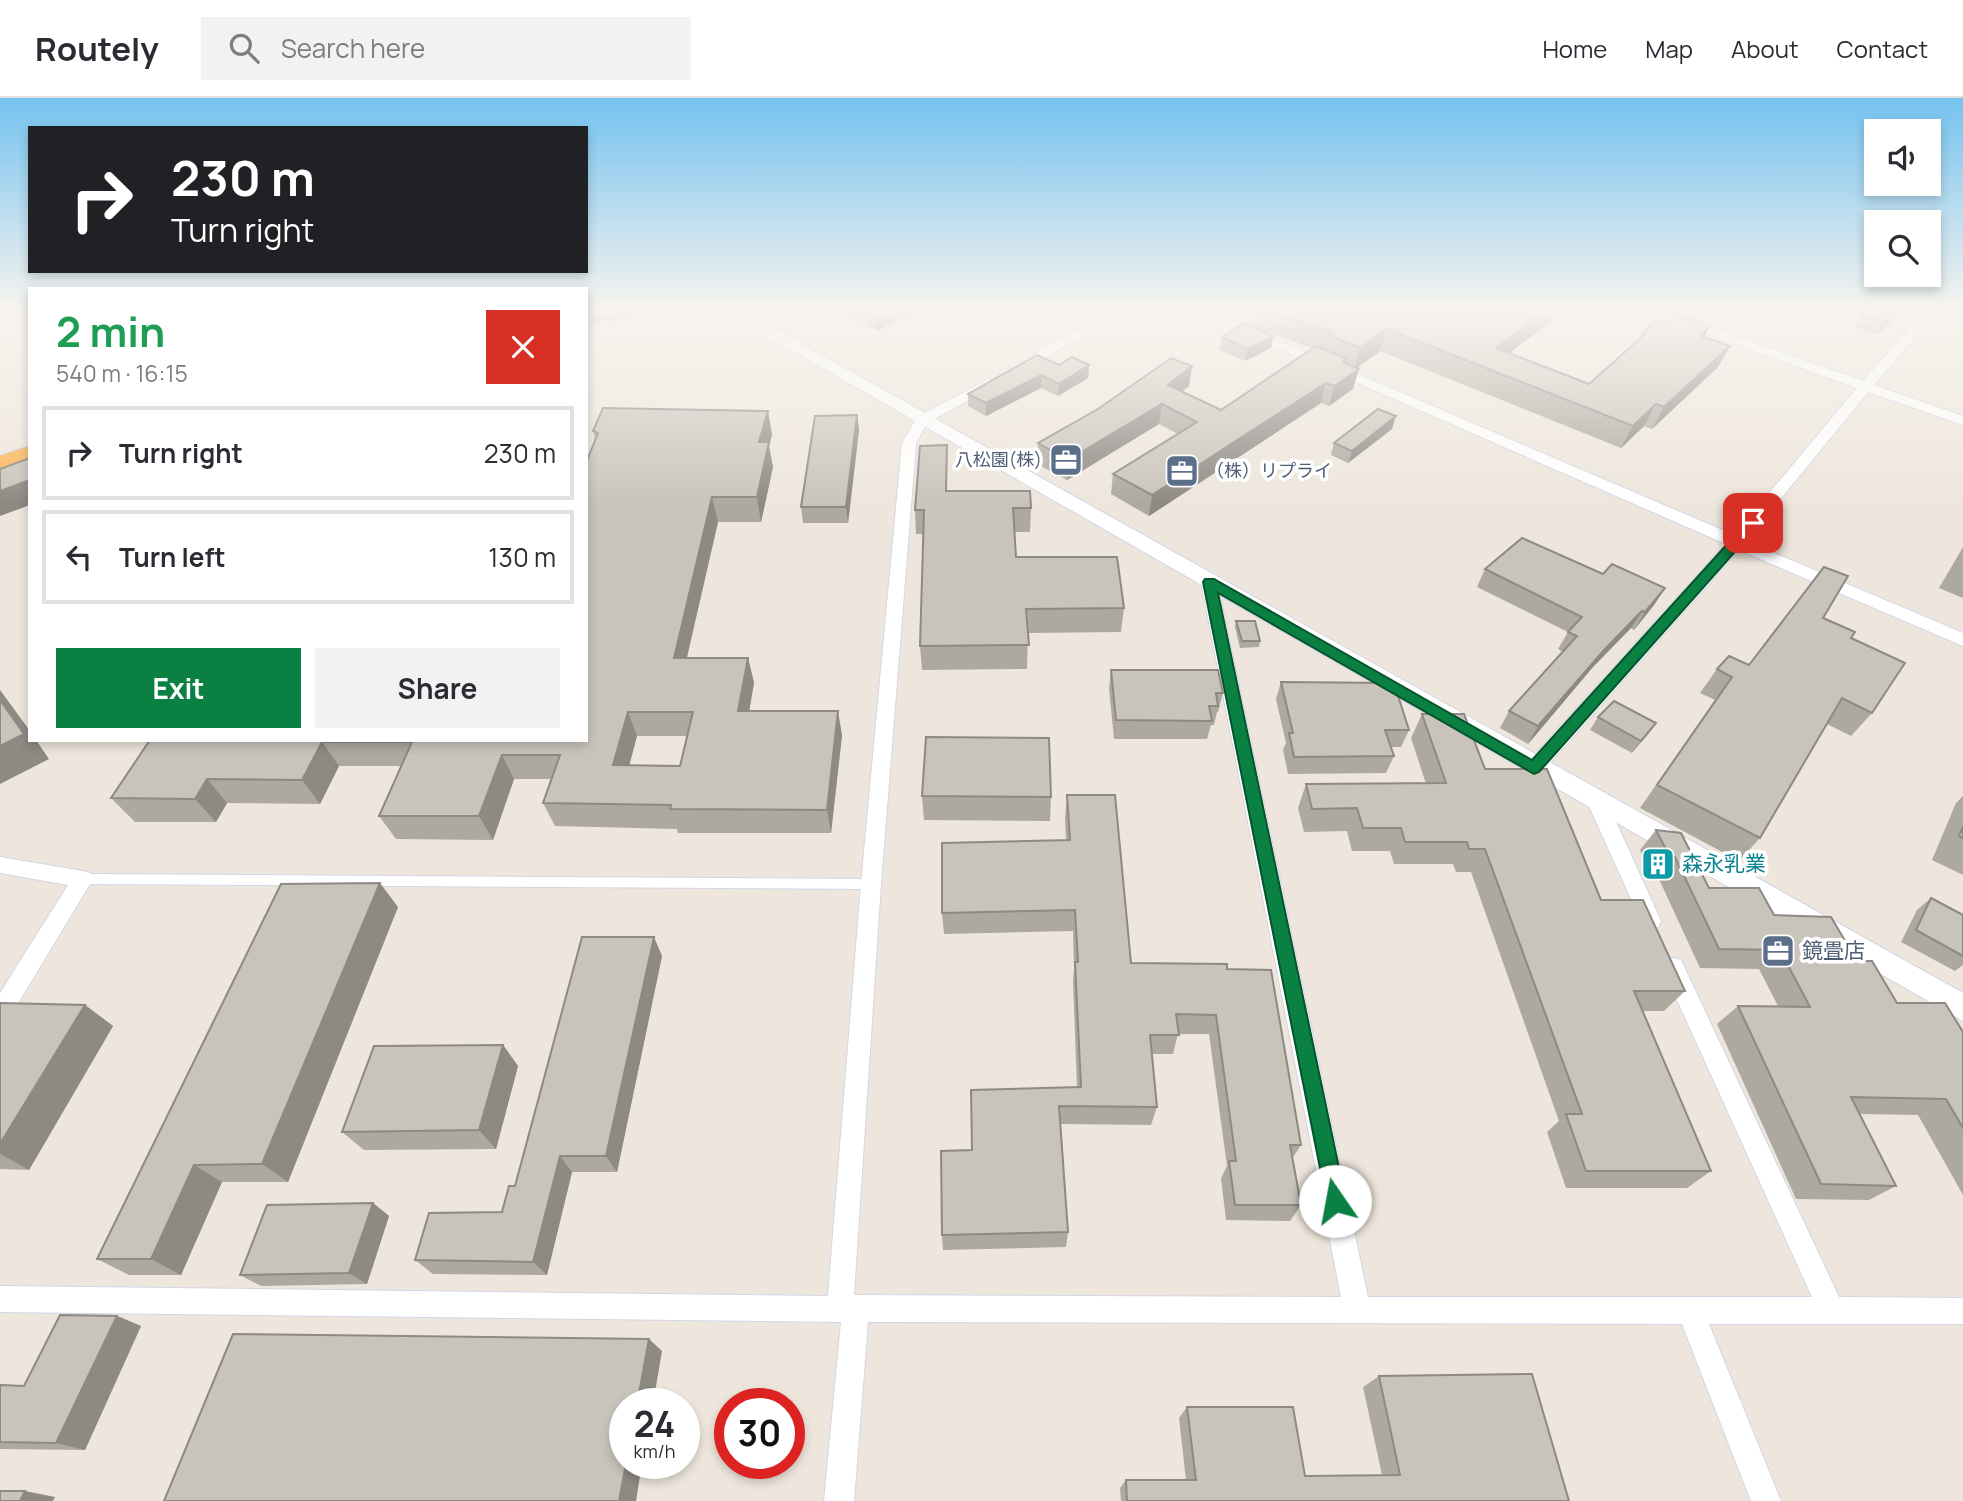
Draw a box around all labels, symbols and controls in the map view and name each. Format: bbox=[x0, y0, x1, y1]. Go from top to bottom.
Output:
search box bbox=[201, 17, 691, 80]
text: Routely bbox=[35, 26, 159, 71]
icon: search bbox=[225, 29, 263, 67]
text: Search here bbox=[281, 30, 425, 66]
text: Home bbox=[1542, 32, 1607, 65]
text: Map bbox=[1645, 32, 1693, 65]
text: About bbox=[1731, 32, 1799, 65]
text: Contact bbox=[1837, 32, 1928, 65]
map controls bbox=[1864, 119, 1941, 287]
button: sound bbox=[1864, 119, 1941, 196]
text: 230 m bbox=[171, 144, 315, 211]
icon: right bbox=[56, 154, 147, 245]
text: Turn right bbox=[171, 208, 314, 252]
button: search bbox=[1864, 210, 1941, 287]
text: 2 min bbox=[56, 302, 165, 360]
button: close bbox=[486, 310, 560, 384]
text: 540 m · 16:15 bbox=[56, 357, 188, 389]
icon: right bbox=[60, 434, 98, 472]
text: Turn right bbox=[119, 435, 243, 471]
text: 230 m bbox=[484, 435, 556, 471]
office icon: 八松園(株) bbox=[1047, 441, 1085, 479]
place label: 八松園(株) bbox=[955, 447, 1042, 471]
office icon: （株）リプライ bbox=[1163, 452, 1201, 490]
place label: （株）リプライ bbox=[1206, 458, 1332, 482]
pin bbox=[1723, 493, 1783, 553]
icon: arrive bbox=[1734, 504, 1772, 542]
icon: left bbox=[60, 538, 98, 576]
text: Turn left bbox=[119, 539, 226, 575]
text: 130 m bbox=[488, 539, 556, 575]
button: Exit bbox=[56, 648, 301, 728]
button: Share bbox=[315, 648, 560, 728]
building icon: 森永乳業 bbox=[1639, 845, 1677, 883]
place label: 森永乳業 bbox=[1682, 849, 1766, 877]
office icon: 鏡畳店 bbox=[1759, 932, 1797, 970]
place label: 鏡畳店 bbox=[1802, 936, 1865, 964]
position arrow bbox=[1298, 1164, 1372, 1238]
speed limit sign: 30 bbox=[714, 1388, 805, 1479]
text: 24 bbox=[634, 1400, 675, 1448]
text: km/h bbox=[634, 1439, 675, 1463]

